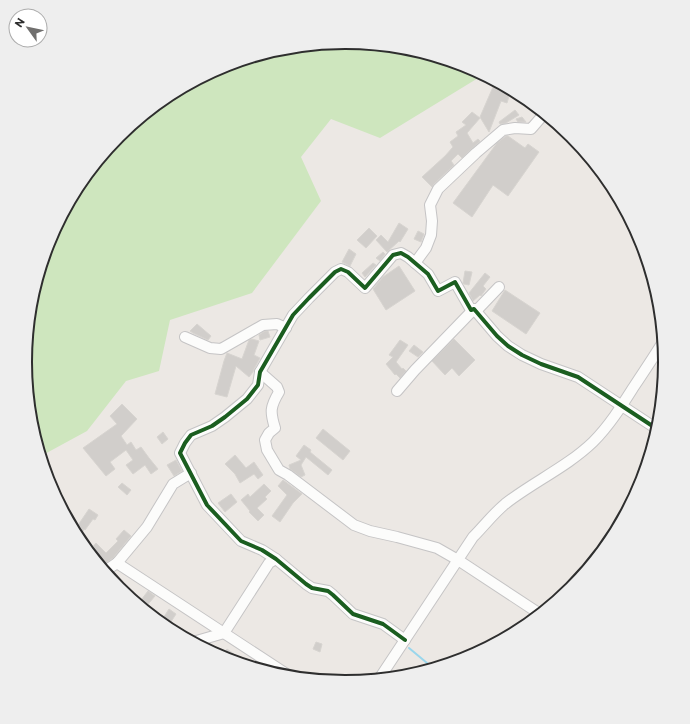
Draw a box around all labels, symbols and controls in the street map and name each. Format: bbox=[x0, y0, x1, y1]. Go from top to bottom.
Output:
north arrow bbox=[8, 8, 48, 48]
text: N bbox=[11, 15, 27, 29]

